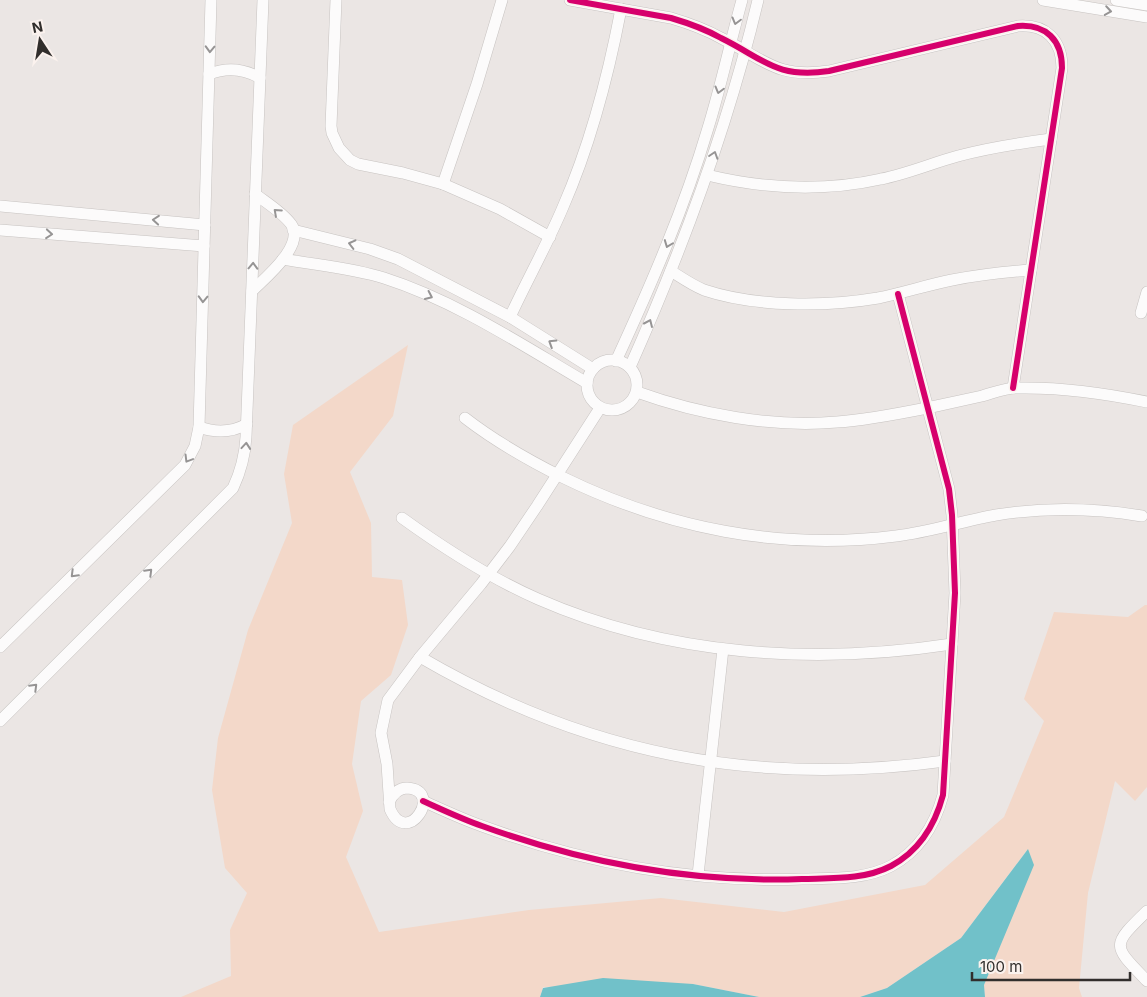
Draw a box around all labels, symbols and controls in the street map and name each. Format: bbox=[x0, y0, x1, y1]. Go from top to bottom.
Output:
one-way arrow bbox=[1104, 5, 1113, 15]
north arrow bbox=[15, 15, 65, 65]
text: N bbox=[30, 17, 44, 36]
one-way arrow bbox=[731, 17, 742, 26]
one-way arrow bbox=[205, 45, 215, 53]
one-way arrow bbox=[714, 85, 724, 93]
one-way arrow bbox=[708, 151, 718, 159]
one-way arrow bbox=[274, 208, 283, 217]
one-way arrow bbox=[152, 215, 160, 226]
one-way arrow bbox=[45, 228, 53, 239]
one-way arrow bbox=[348, 239, 357, 250]
one-way arrow bbox=[664, 239, 674, 248]
one-way arrow bbox=[247, 262, 258, 270]
one-way arrow bbox=[424, 290, 433, 301]
one-way arrow bbox=[198, 295, 208, 303]
one-way arrow bbox=[643, 319, 654, 328]
one-way arrow bbox=[548, 340, 557, 349]
one-way arrow bbox=[240, 442, 251, 450]
one-way arrow bbox=[185, 453, 195, 462]
one-way arrow bbox=[71, 568, 80, 577]
one-way arrow bbox=[143, 569, 152, 578]
one-way arrow bbox=[29, 684, 38, 693]
scale bar bbox=[972, 950, 1130, 982]
text: 100 m bbox=[980, 957, 1022, 976]

